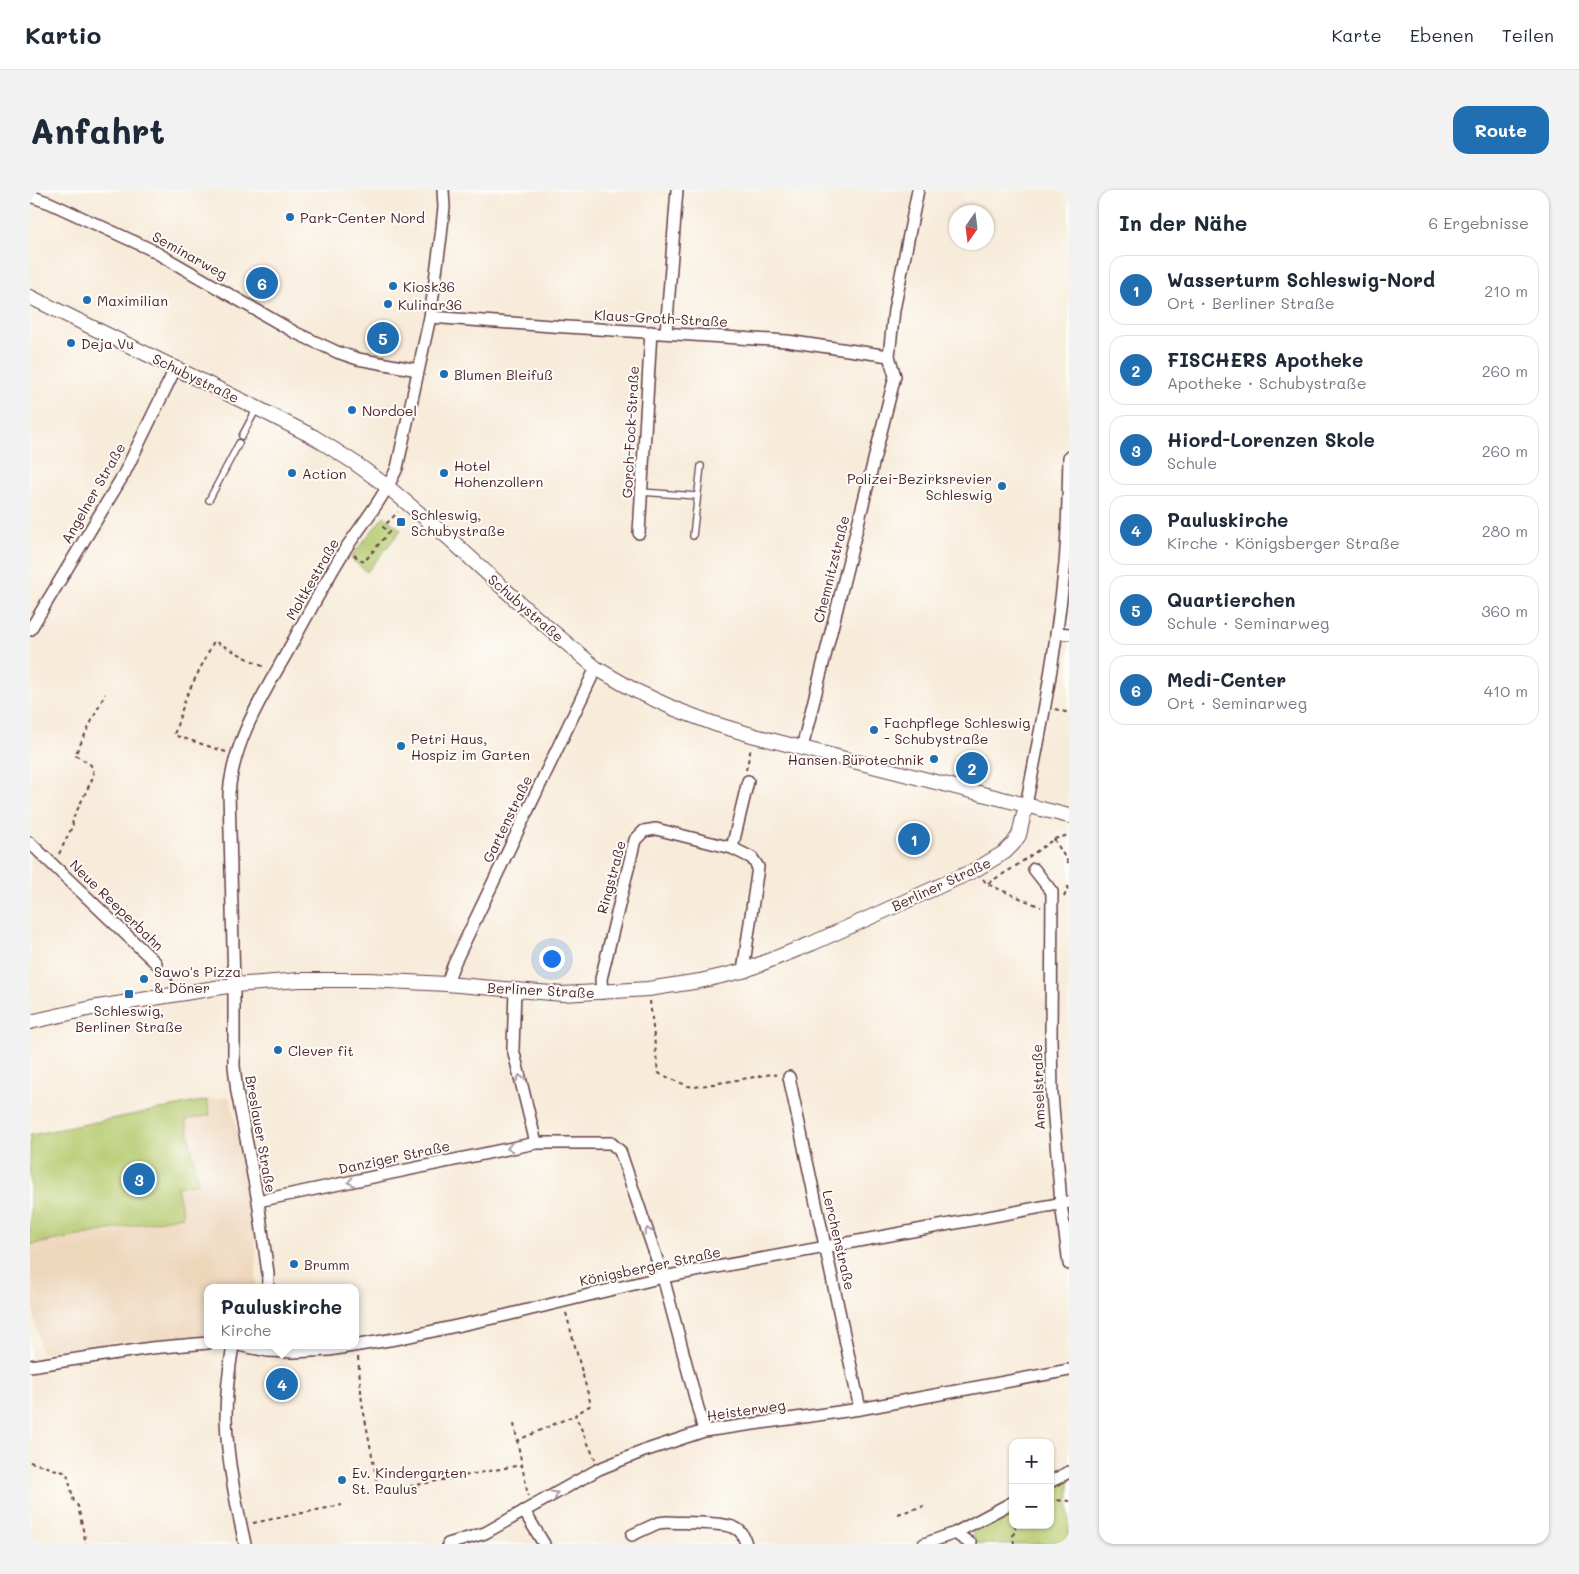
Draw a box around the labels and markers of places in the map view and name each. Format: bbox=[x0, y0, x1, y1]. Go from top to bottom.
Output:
place label: Park-Center Nord bbox=[300, 208, 425, 227]
marker: Park-Center Nord bbox=[284, 211, 296, 223]
pin: 6 bbox=[246, 264, 278, 302]
place label: Kiosk36 bbox=[403, 277, 455, 296]
marker: Kiosk36 bbox=[387, 280, 399, 292]
place label: Maximilian bbox=[97, 291, 168, 310]
marker: Maximilian bbox=[81, 294, 93, 306]
place label: Kulinar36 bbox=[398, 295, 462, 314]
marker: Kulinar36 bbox=[382, 298, 394, 310]
pin: 5 bbox=[367, 319, 399, 357]
place label: Deja Vu bbox=[81, 334, 134, 353]
marker: Deja Vu bbox=[65, 337, 77, 349]
place label: Blumen Bleifuß bbox=[454, 365, 553, 384]
marker: Blumen Bleifuß bbox=[438, 368, 450, 380]
place label: Nordoel bbox=[362, 401, 417, 420]
marker: Nordoel bbox=[346, 404, 358, 416]
place label: Hotel Hohenzollern bbox=[454, 456, 543, 491]
place label: Action bbox=[302, 464, 346, 483]
marker: Action bbox=[286, 467, 298, 479]
marker: Hotel Hohenzollern bbox=[438, 467, 450, 479]
place label: Polizei-Bezirksrevier Schleswig bbox=[847, 469, 992, 504]
marker: Polizei-Bezirksrevier Schleswig bbox=[996, 480, 1008, 492]
place label: Schleswig, Schubystraße bbox=[411, 505, 505, 540]
marker: Schleswig, Schubystraße bbox=[395, 516, 407, 528]
place label: Fachpflege Schleswig - Schubystraße bbox=[884, 713, 1030, 748]
marker: Fachpflege Schleswig - Schubystraße bbox=[868, 724, 880, 736]
place label: Petri Haus, Hospiz im Garten bbox=[411, 729, 530, 764]
marker: Petri Haus, Hospiz im Garten bbox=[395, 740, 407, 752]
pin: 2 bbox=[956, 749, 988, 787]
place label: Hansen Bürotechnik bbox=[788, 750, 924, 769]
marker: Hansen Bürotechnik bbox=[928, 753, 940, 765]
pin: 1 bbox=[898, 820, 930, 858]
place label: Sawo's Pizza & Döner bbox=[154, 962, 241, 997]
marker: Sawo's Pizza & Döner bbox=[138, 973, 150, 985]
marker: Schleswig, Berliner Straße bbox=[123, 988, 135, 1000]
place label: Schleswig, Berliner Straße bbox=[75, 1001, 183, 1036]
place label: Clever fit bbox=[288, 1041, 354, 1060]
marker: Clever fit bbox=[272, 1044, 284, 1056]
pin: 3 bbox=[123, 1160, 155, 1198]
place label: Brumm bbox=[304, 1255, 350, 1274]
marker: Brumm bbox=[288, 1258, 300, 1270]
pin: 4 bbox=[266, 1365, 298, 1403]
place label: Ev. Kindergarten St. Paulus bbox=[352, 1463, 467, 1498]
marker: Ev. Kindergarten St. Paulus bbox=[336, 1474, 348, 1486]

